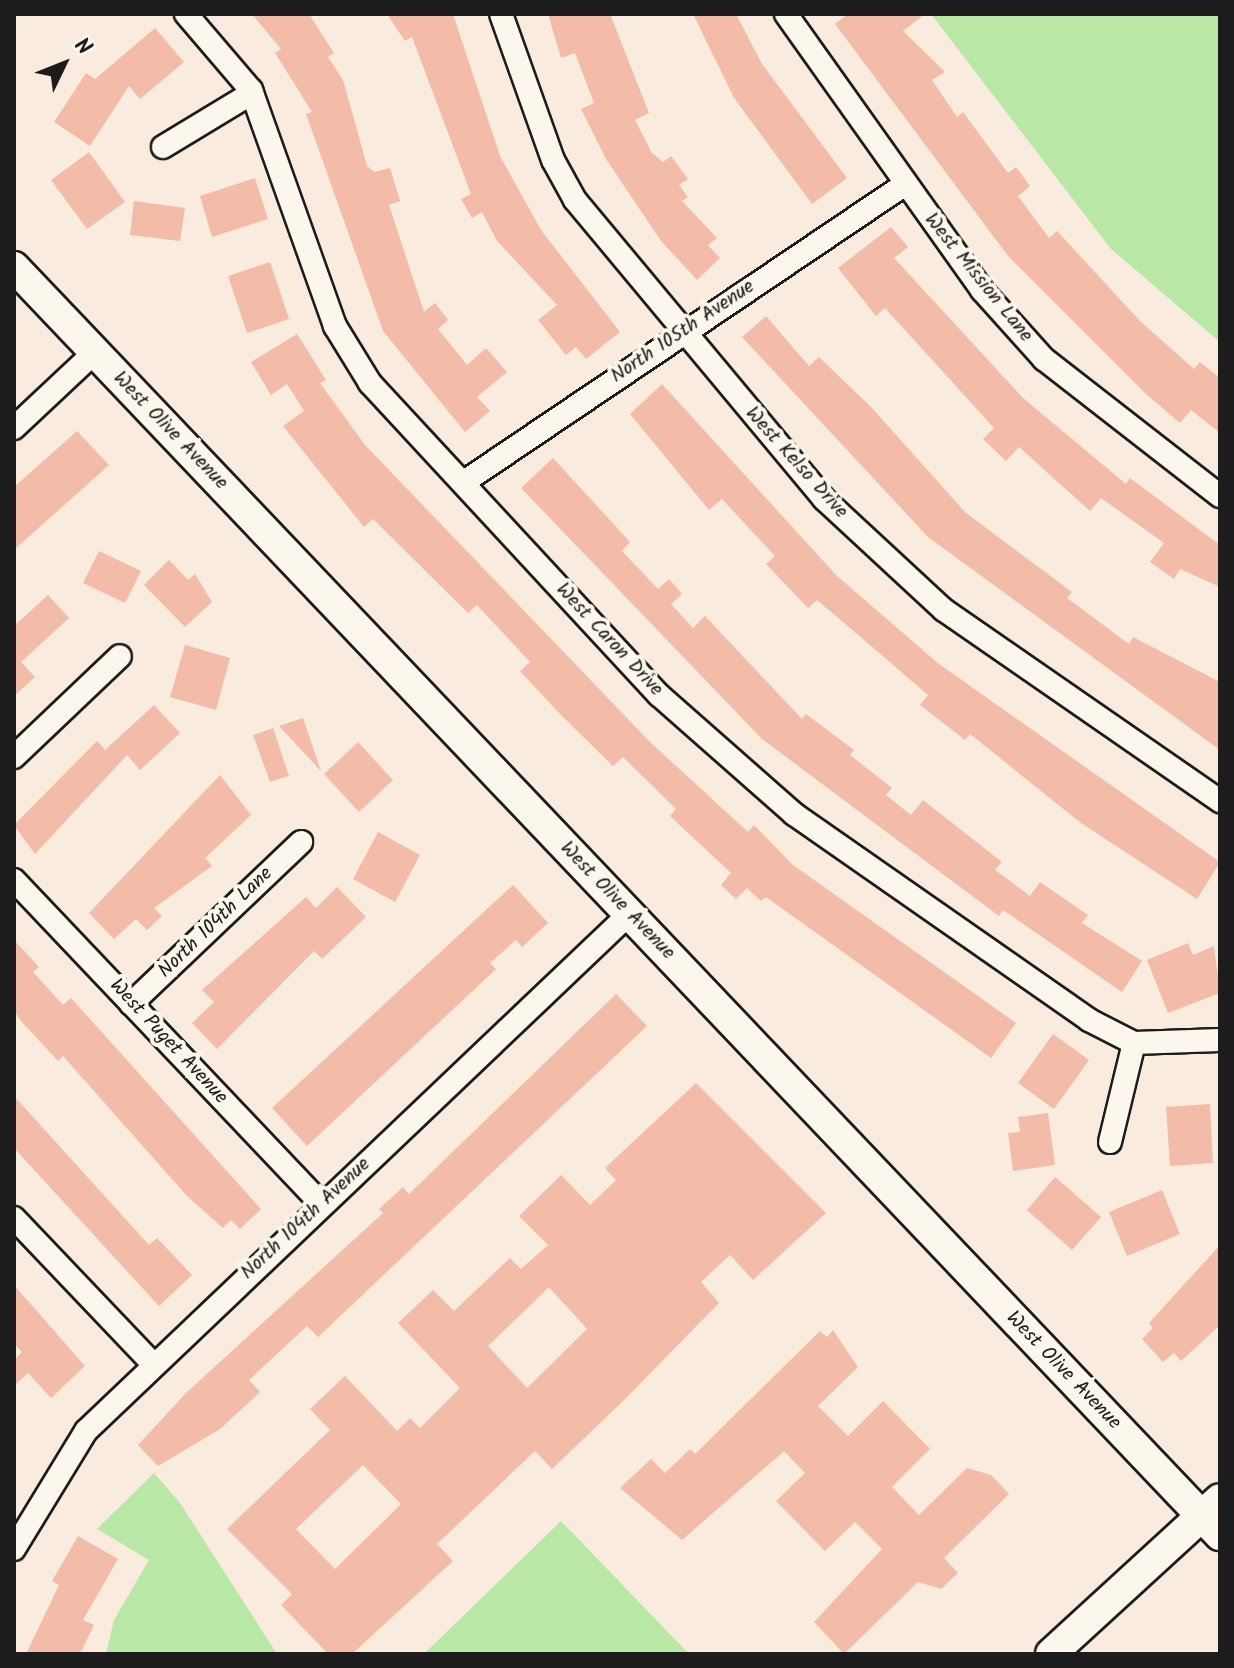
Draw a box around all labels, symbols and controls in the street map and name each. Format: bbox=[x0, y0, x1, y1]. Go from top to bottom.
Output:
north arrow bbox=[24, 24, 104, 104]
text: N bbox=[64, 30, 99, 64]
street label: West Mission Lane bbox=[919, 209, 1037, 347]
street label: North 105th Avenue bbox=[607, 275, 759, 389]
street label: West Olive Avenue bbox=[107, 367, 233, 495]
street label: West Kelso Drive bbox=[740, 402, 852, 524]
street label: West Caron Drive bbox=[550, 578, 668, 702]
street label: West Olive Avenue bbox=[554, 837, 680, 965]
street label: North 104th Lane bbox=[154, 862, 278, 984]
street label: West Puget Avenue bbox=[104, 974, 232, 1110]
street label: North 104th Avenue bbox=[236, 1153, 376, 1285]
street label: West Olive Avenue bbox=[1000, 1307, 1126, 1435]

